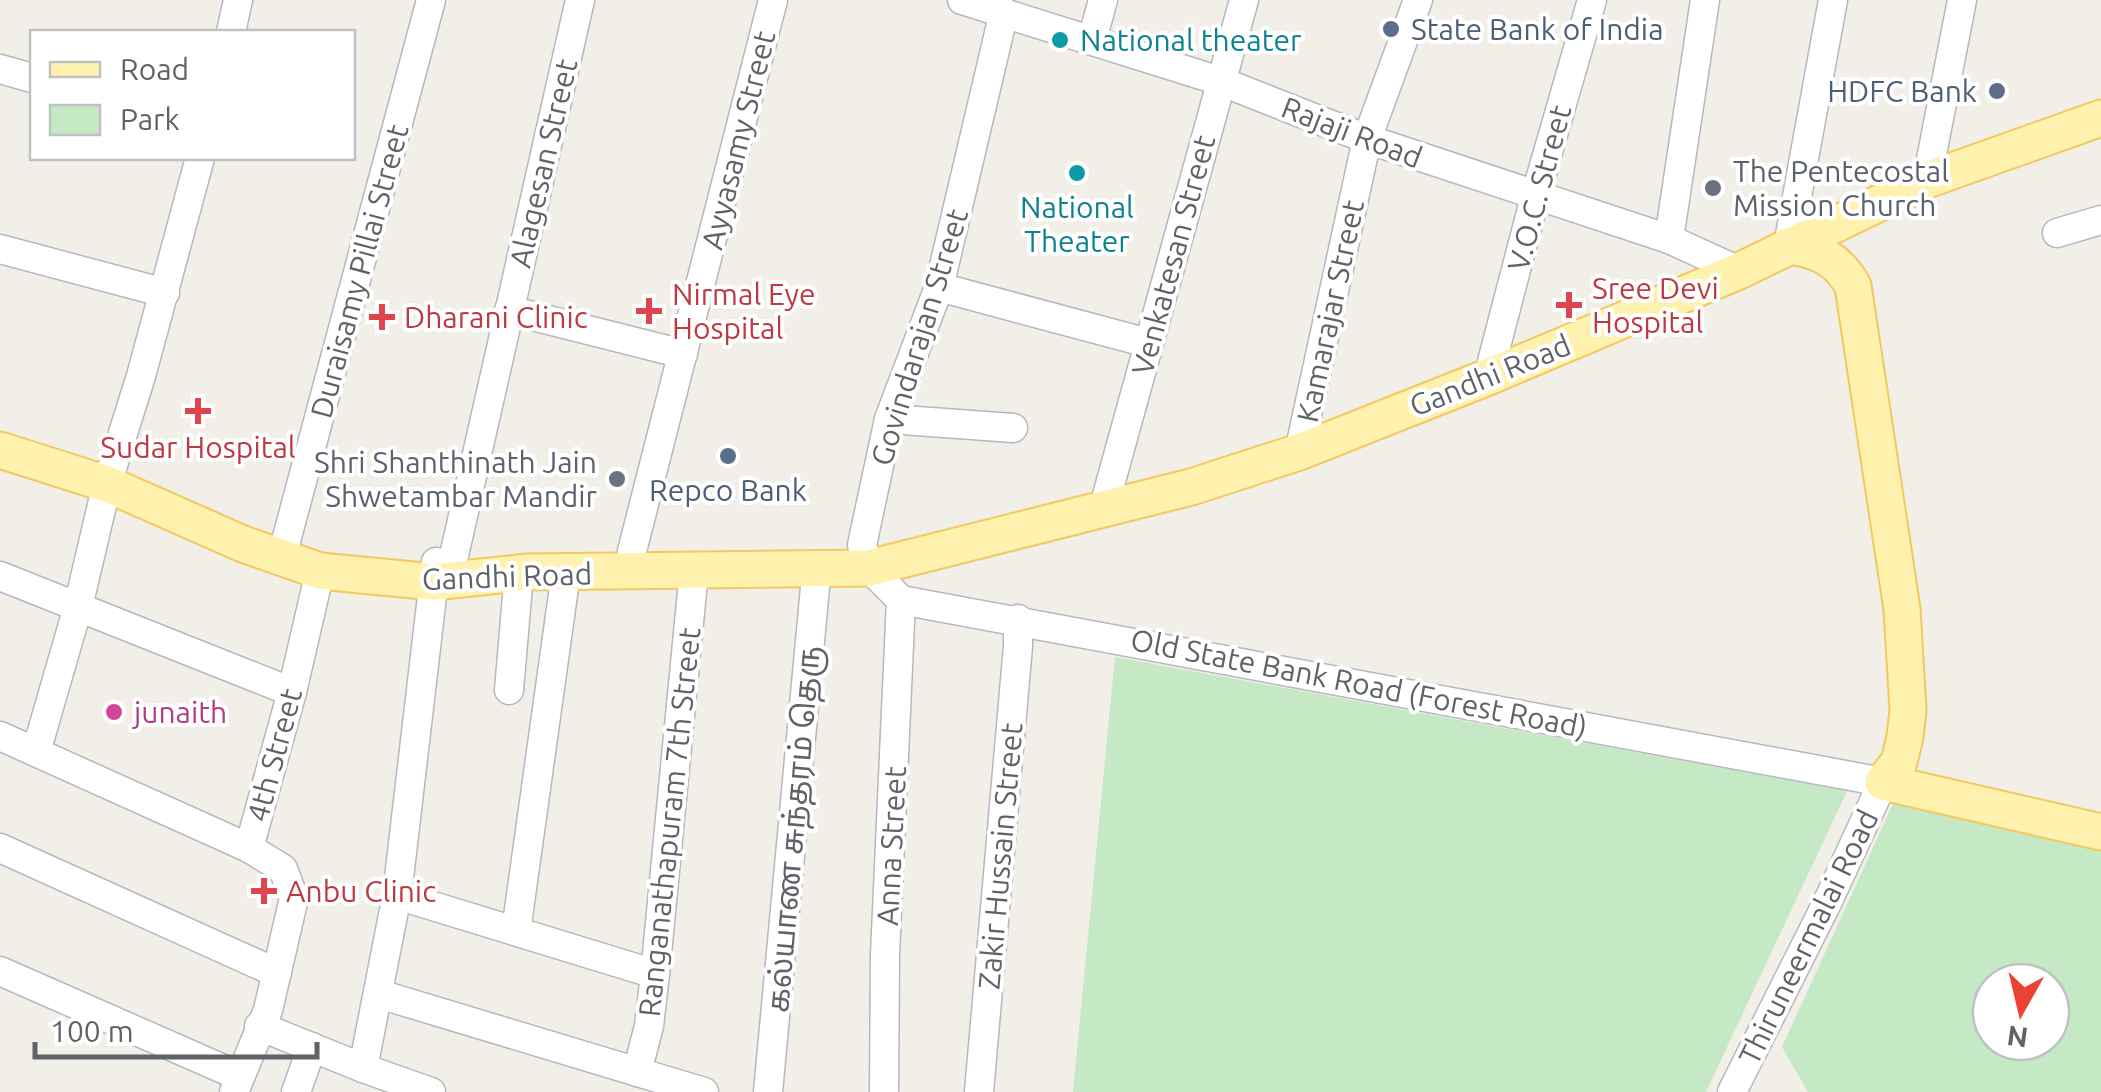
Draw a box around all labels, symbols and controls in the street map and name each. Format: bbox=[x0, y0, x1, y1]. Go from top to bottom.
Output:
place label: State Bank of India bbox=[1411, 12, 1664, 46]
marker: State Bank of India bbox=[1380, 18, 1402, 40]
place label: National theater bbox=[1080, 23, 1302, 57]
street label: Ayyasamy Street bbox=[694, 27, 782, 253]
marker: National theater bbox=[1049, 29, 1071, 51]
legend bbox=[30, 30, 355, 160]
text: Road bbox=[120, 52, 189, 86]
street label: Alagesan Street bbox=[502, 55, 584, 271]
place label: HDFC Bank bbox=[1827, 74, 1977, 108]
marker: HDFC Bank bbox=[1986, 80, 2008, 102]
street label: Rajaji Road bbox=[1277, 90, 1427, 174]
street label: V.O.C. Street bbox=[1501, 101, 1577, 275]
text: Park bbox=[120, 102, 180, 136]
street label: Duraisamy Pillai Street bbox=[303, 120, 415, 421]
street label: Venkatesan Street bbox=[1125, 131, 1221, 379]
place label: The Pentecostal Mission Church bbox=[1733, 154, 1949, 222]
marker: National Theater bbox=[1066, 162, 1088, 184]
marker: The Pentecostal Mission Church bbox=[1702, 177, 1724, 199]
place label: National Theater bbox=[1020, 190, 1134, 258]
street label: Kamarajar Street bbox=[1290, 197, 1370, 425]
street label: Govindarajan Street bbox=[864, 204, 974, 469]
place label: Sree Devi Hospital bbox=[1592, 271, 1719, 339]
place label: Nirmal Eye Hospital bbox=[672, 277, 816, 345]
marker: Sree Devi Hospital bbox=[1556, 292, 1582, 318]
marker: Nirmal Eye Hospital bbox=[636, 298, 662, 324]
place label: Dharani Clinic bbox=[404, 300, 588, 334]
marker: Dharani Clinic bbox=[369, 304, 395, 330]
street label: Gandhi Road bbox=[1405, 327, 1575, 423]
marker: Sudar Hospital bbox=[185, 398, 211, 424]
place label: Sudar Hospital bbox=[100, 430, 296, 464]
place label: Shri Shanthinath Jain Shwetambar Mandir bbox=[314, 445, 598, 513]
marker: Repco Bank bbox=[717, 445, 739, 467]
marker: Shri Shanthinath Jain Shwetambar Mandir bbox=[606, 468, 628, 490]
place label: Repco Bank bbox=[649, 473, 807, 507]
street label: Gandhi Road bbox=[421, 556, 593, 596]
street label: Old State Bank Road (Forest Road) bbox=[1128, 622, 1590, 744]
street label: Ranganathapuram 7th Street bbox=[632, 625, 706, 1018]
street label: கல்யாண சுந்தரம் தெரு bbox=[760, 644, 830, 1014]
street label: 4th Street bbox=[240, 684, 308, 825]
place label: junaith bbox=[132, 695, 227, 729]
marker: junaith bbox=[103, 701, 125, 723]
street label: Zakir Hussain Street bbox=[971, 721, 1029, 991]
street label: Anna Street bbox=[870, 765, 912, 927]
street label: Thiruneermalai Road bbox=[1732, 804, 1884, 1070]
place label: Anbu Clinic bbox=[286, 874, 436, 908]
marker: Anbu Clinic bbox=[251, 878, 277, 904]
north arrow bbox=[1971, 962, 2071, 1062]
scale bar bbox=[35, 997, 318, 1059]
text: 100 m bbox=[50, 1014, 134, 1048]
text: N bbox=[2005, 1020, 2030, 1054]

